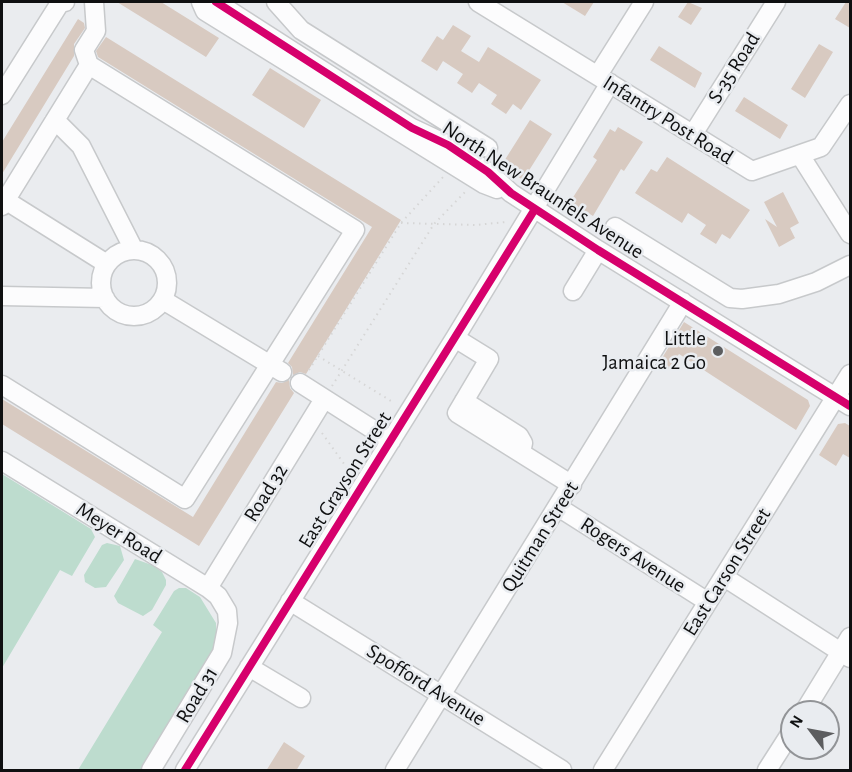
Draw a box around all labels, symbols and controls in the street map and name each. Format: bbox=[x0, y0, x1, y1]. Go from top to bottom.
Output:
street label: S-35 Road bbox=[702, 28, 766, 108]
street label: Infantry Post Road bbox=[598, 70, 738, 170]
street label: North New Braunfels Avenue bbox=[438, 115, 648, 265]
place label: Little Jamaica 2 Go bbox=[602, 326, 706, 376]
marker: Little Jamaica 2 Go bbox=[711, 344, 725, 358]
street label: East Grayson Street bbox=[293, 407, 397, 553]
street label: Road 32 bbox=[239, 459, 293, 527]
street label: Quitman Street bbox=[496, 477, 584, 597]
street label: Meyer Road bbox=[72, 497, 166, 569]
street label: East Carson Street bbox=[678, 503, 776, 641]
street label: Rogers Avenue bbox=[576, 512, 690, 598]
street label: Spofford Avenue bbox=[362, 638, 490, 732]
street label: Road 31 bbox=[170, 662, 224, 728]
north arrow bbox=[780, 700, 840, 760]
text: N bbox=[787, 713, 806, 730]

